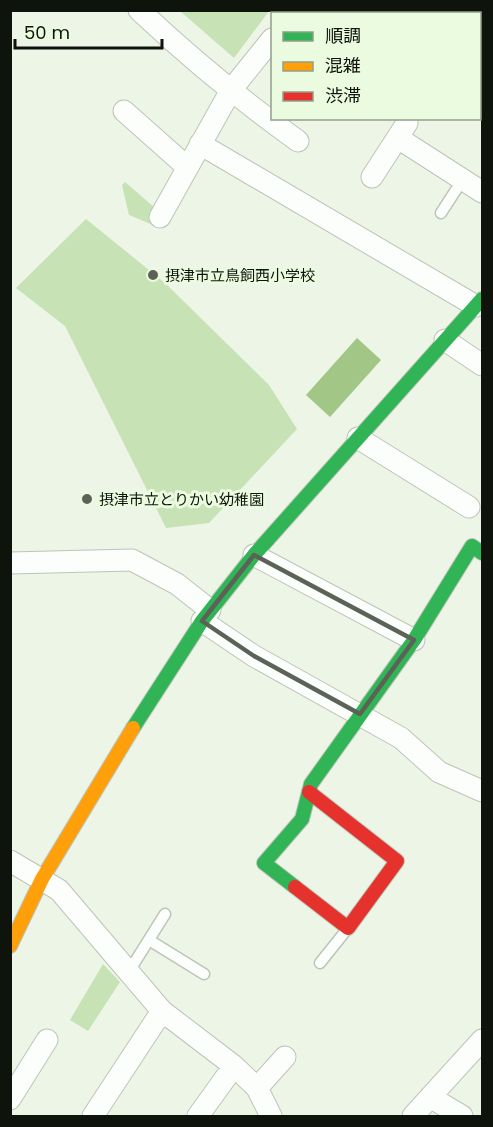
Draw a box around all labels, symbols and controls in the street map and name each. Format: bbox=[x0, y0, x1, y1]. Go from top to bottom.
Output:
scale bar bbox=[15, 12, 162, 50]
legend bbox=[271, 12, 481, 120]
text: 50 m bbox=[24, 20, 70, 45]
text: 順調 bbox=[325, 23, 361, 48]
text: 混雑 bbox=[325, 53, 361, 78]
text: 渋滞 bbox=[325, 83, 361, 108]
place label: 摂津市立鳥飼西小学校 bbox=[165, 265, 315, 286]
marker: 摂津市立鳥飼西小学校 bbox=[146, 268, 160, 282]
place label: 摂津市立とりかい幼稚園 bbox=[99, 489, 264, 510]
marker: 摂津市立とりかい幼稚園 bbox=[80, 492, 94, 506]

